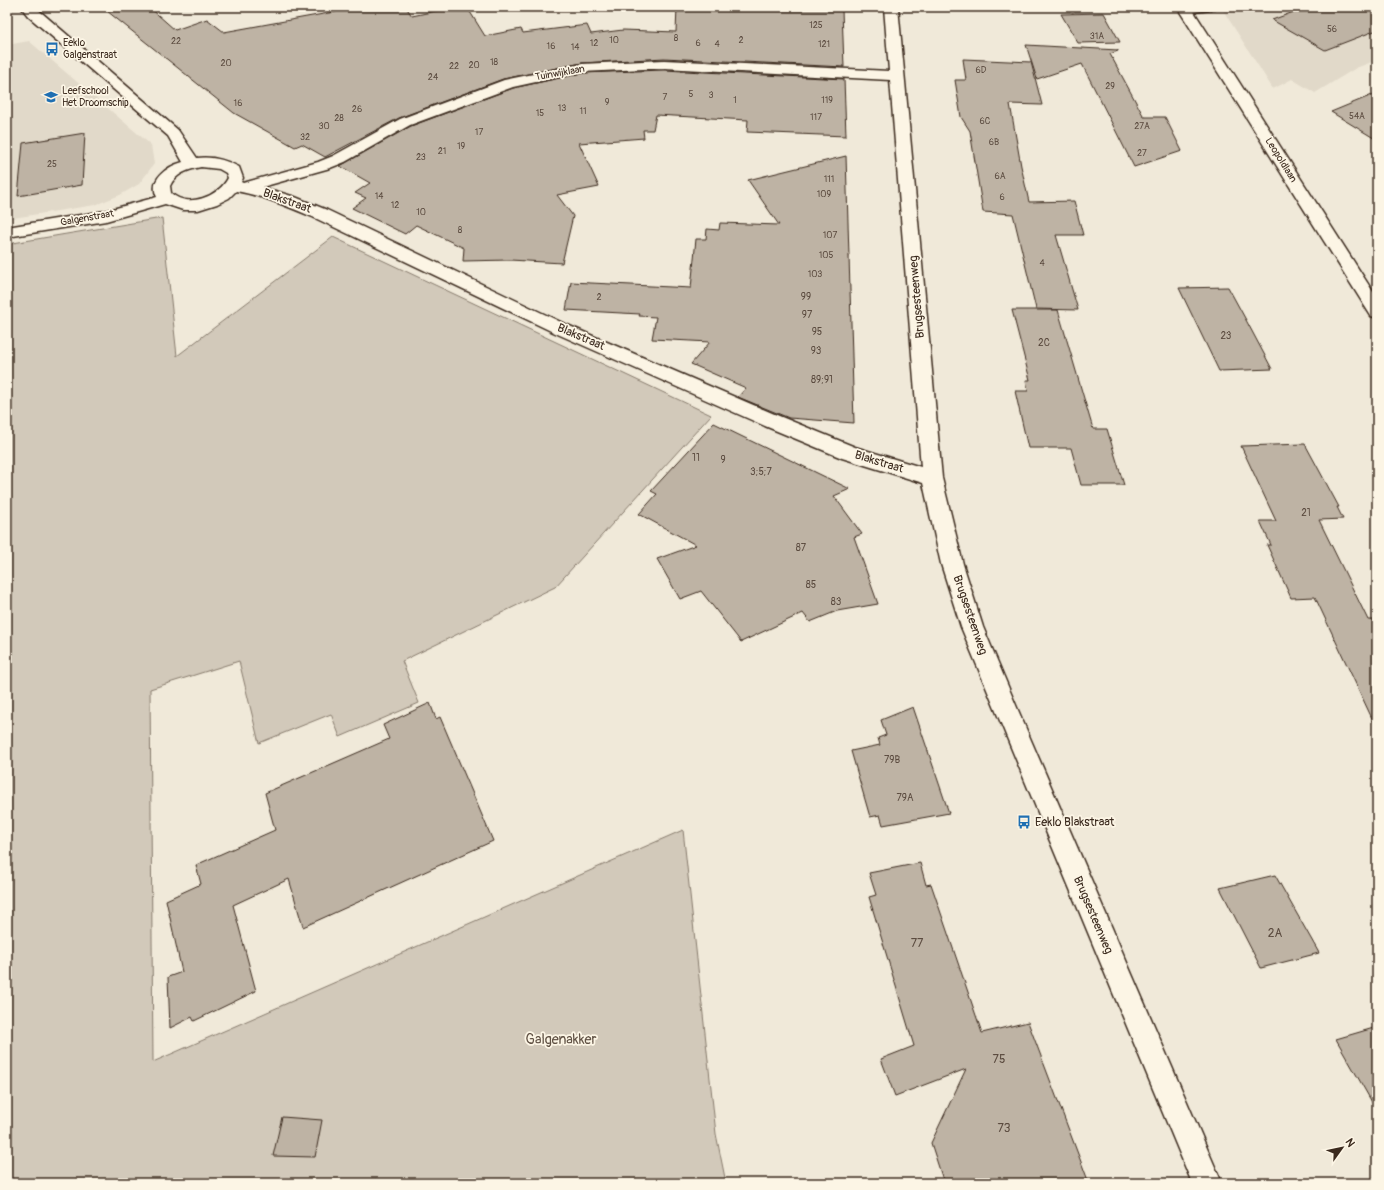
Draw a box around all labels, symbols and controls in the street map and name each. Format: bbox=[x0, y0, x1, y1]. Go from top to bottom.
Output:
house number: 125 bbox=[809, 20, 823, 31]
house number: 56 bbox=[1327, 24, 1337, 35]
house number: 31A bbox=[1090, 31, 1104, 42]
house number: 8 bbox=[674, 33, 679, 44]
house number: 10 bbox=[609, 35, 619, 46]
house number: 2 bbox=[738, 35, 744, 46]
house number: 22 bbox=[171, 36, 181, 47]
place label: Eeklo Galgenstraat bbox=[63, 37, 118, 61]
house number: 12 bbox=[590, 38, 598, 49]
house number: 6 bbox=[695, 38, 701, 49]
house number: 4 bbox=[714, 39, 720, 50]
house number: 121 bbox=[818, 39, 830, 50]
bus stop icon: Eeklo Galgenstraat bbox=[44, 41, 60, 57]
house number: 16 bbox=[547, 41, 555, 52]
house number: 14 bbox=[571, 42, 580, 53]
house number: 18 bbox=[490, 57, 498, 68]
house number: 20 bbox=[220, 58, 232, 69]
house number: 20 bbox=[468, 60, 480, 71]
house number: 22 bbox=[449, 61, 459, 72]
street label: Tuinwijklaan bbox=[534, 63, 586, 83]
house number: 6D bbox=[976, 65, 987, 76]
house number: 24 bbox=[428, 72, 439, 83]
house number: 29 bbox=[1105, 81, 1115, 92]
place label: Leefschool Het Droomschip bbox=[62, 85, 129, 109]
school or university icon: Leefschool Het Droomschip bbox=[43, 89, 59, 105]
house number: 5 bbox=[689, 89, 694, 100]
house number: 3 bbox=[708, 90, 714, 101]
house number: 7 bbox=[663, 92, 668, 103]
house number: 1 bbox=[733, 95, 737, 106]
house number: 119 bbox=[821, 95, 833, 106]
house number: 9 bbox=[605, 97, 610, 108]
house number: 16 bbox=[234, 98, 242, 109]
house number: 13 bbox=[558, 103, 566, 114]
house number: 26 bbox=[352, 104, 362, 115]
house number: 11 bbox=[579, 106, 587, 117]
house number: 15 bbox=[536, 108, 544, 119]
house number: 54A bbox=[1349, 111, 1365, 122]
house number: 117 bbox=[810, 112, 822, 123]
house number: 28 bbox=[334, 113, 344, 124]
house number: 6C bbox=[980, 116, 991, 127]
house number: 30 bbox=[318, 121, 330, 132]
house number: 27A bbox=[1134, 121, 1150, 132]
house number: 17 bbox=[475, 127, 483, 138]
house number: 32 bbox=[300, 132, 310, 143]
street label: Leopoldlaan bbox=[1263, 135, 1300, 185]
house number: 6B bbox=[989, 137, 999, 148]
house number: 19 bbox=[457, 141, 465, 152]
house number: 21 bbox=[438, 146, 446, 157]
house number: 27 bbox=[1137, 148, 1147, 159]
house number: 23 bbox=[416, 152, 426, 163]
house number: 25 bbox=[47, 159, 57, 170]
house number: 6A bbox=[994, 171, 1006, 182]
house number: 111 bbox=[824, 174, 834, 185]
street label: Blakstraat bbox=[261, 185, 313, 217]
house number: 109 bbox=[817, 189, 832, 200]
house number: 14 bbox=[375, 191, 384, 202]
house number: 6 bbox=[999, 192, 1005, 203]
house number: 12 bbox=[391, 200, 399, 211]
street label: Galgenstraat bbox=[59, 207, 116, 229]
house number: 10 bbox=[416, 207, 426, 218]
house number: 8 bbox=[458, 225, 463, 236]
house number: 107 bbox=[823, 230, 837, 241]
house number: 105 bbox=[819, 250, 833, 261]
street label: Brugsesteenweg bbox=[906, 255, 928, 339]
house number: 4 bbox=[1039, 258, 1045, 269]
house number: 103 bbox=[808, 269, 822, 280]
house number: 99 bbox=[801, 291, 811, 303]
house number: 2 bbox=[596, 292, 602, 303]
house number: 97 bbox=[802, 309, 813, 321]
street label: Blakstraat bbox=[555, 320, 607, 354]
house number: 95 bbox=[812, 326, 822, 338]
house number: 23 bbox=[1221, 330, 1232, 342]
house number: 2C bbox=[1038, 337, 1050, 349]
house number: 93 bbox=[811, 345, 822, 357]
house number: 89;91 bbox=[811, 374, 833, 386]
street label: Blakstraat bbox=[853, 447, 905, 477]
house number: 11 bbox=[692, 452, 700, 464]
house number: 9 bbox=[720, 454, 726, 466]
house number: 3;5;7 bbox=[750, 466, 773, 478]
house number: 21 bbox=[1301, 507, 1311, 519]
house number: 87 bbox=[796, 542, 807, 554]
street label: Brugsesteenweg bbox=[949, 573, 991, 657]
house number: 85 bbox=[806, 579, 816, 591]
house number: 83 bbox=[831, 596, 842, 608]
house number: 79B bbox=[884, 754, 900, 766]
house number: 79A bbox=[897, 792, 914, 804]
bus stop icon: Eeklo Blakstraat bbox=[1016, 814, 1032, 830]
place label: Eeklo Blakstraat bbox=[1035, 815, 1115, 830]
street label: Brugsesteenweg bbox=[1070, 874, 1116, 956]
house number: 2A bbox=[1268, 926, 1282, 941]
house number: 77 bbox=[911, 936, 924, 951]
park label: Galgenakker bbox=[526, 1031, 596, 1048]
house number: 75 bbox=[993, 1052, 1005, 1067]
house number: 73 bbox=[997, 1121, 1011, 1136]
north arrow bbox=[1322, 1128, 1362, 1168]
text: N bbox=[1342, 1136, 1358, 1150]

